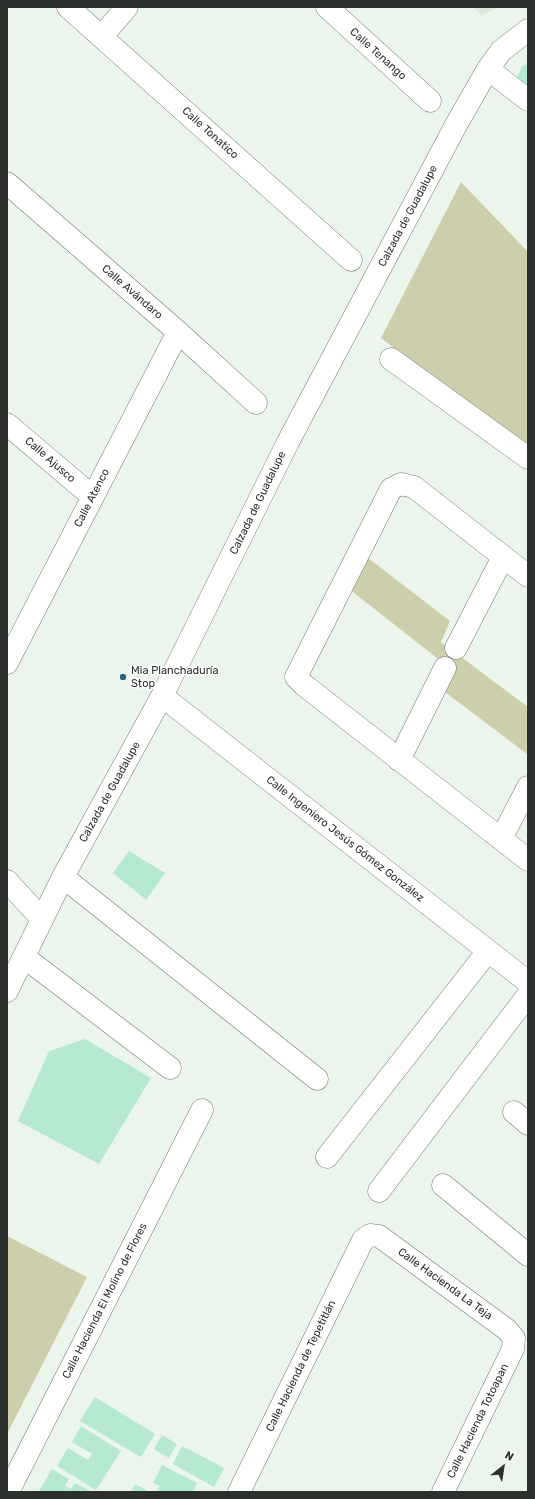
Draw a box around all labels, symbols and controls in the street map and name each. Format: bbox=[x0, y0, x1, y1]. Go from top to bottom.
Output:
street label: Calle Tenango bbox=[347, 25, 409, 83]
street label: Calle Tonatico bbox=[179, 104, 241, 162]
street label: Calzada de Guadalupe bbox=[376, 163, 440, 269]
street label: Calle Avándaro bbox=[99, 262, 165, 322]
street label: Calle Ajusco bbox=[22, 434, 78, 486]
street label: Calzada de Guadalupe bbox=[227, 449, 289, 557]
street label: Calle Atenco bbox=[72, 466, 112, 530]
place label: Mia Planchaduría Stop bbox=[131, 664, 219, 690]
marker: Mia Planchaduría Stop bbox=[118, 672, 128, 682]
street label: Calzada de Guadalupe bbox=[77, 739, 143, 845]
street label: Calle Ingeniero Jesús Gómez González bbox=[263, 773, 427, 905]
street label: Calle Hacienda El Molino de Flores bbox=[60, 1221, 150, 1381]
street label: Calle Hacienda La Teja bbox=[395, 1245, 495, 1323]
street label: Calle Hacienda de Tepetitlán bbox=[263, 1298, 339, 1434]
street label: Calle Hacienda Totoapan bbox=[444, 1362, 512, 1480]
north arrow bbox=[483, 1447, 523, 1487]
text: N bbox=[503, 1449, 516, 1464]

